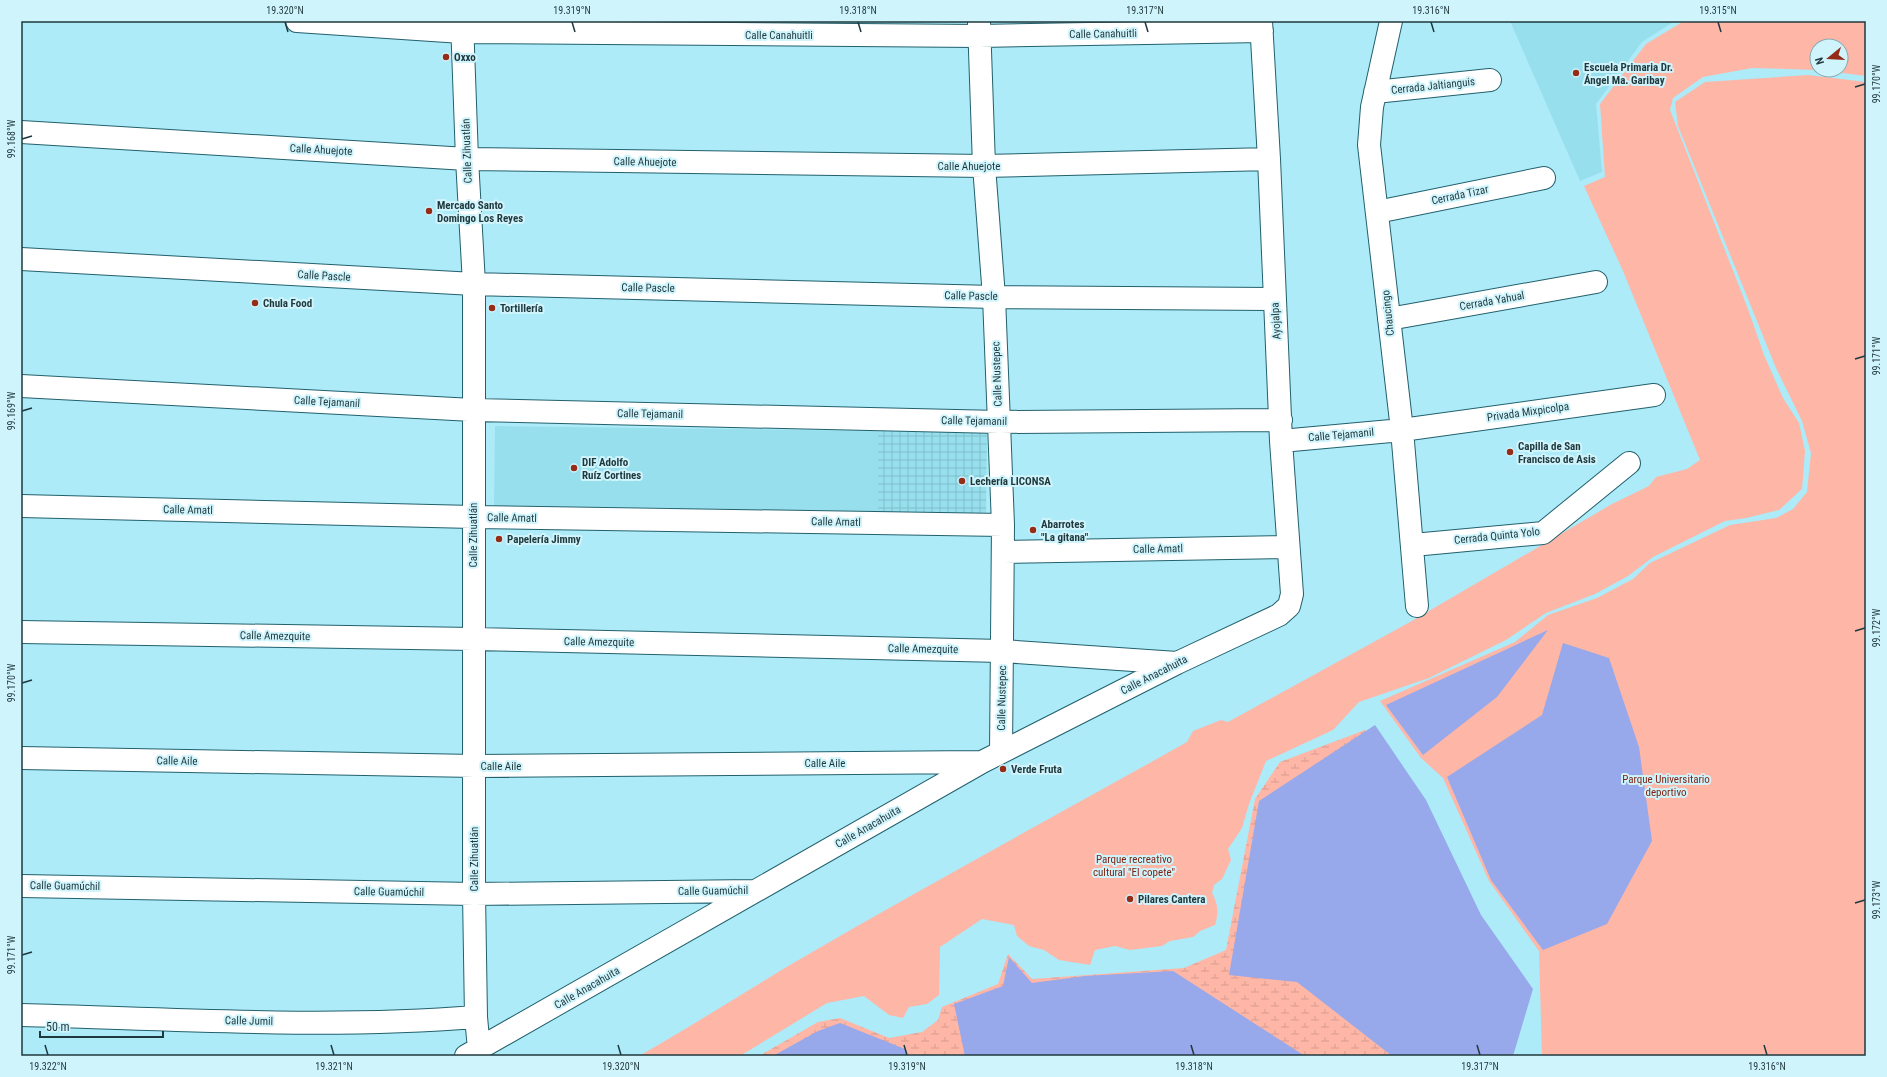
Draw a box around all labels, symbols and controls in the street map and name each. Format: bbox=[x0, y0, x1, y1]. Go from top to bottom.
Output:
text: 19.320°N bbox=[266, 5, 304, 16]
text: 19.319°N bbox=[553, 5, 591, 16]
text: 19.318°N bbox=[839, 5, 877, 16]
text: 19.317°N bbox=[1126, 5, 1164, 16]
text: 19.316°N bbox=[1412, 5, 1450, 16]
text: 19.315°N bbox=[1699, 5, 1737, 16]
street label: Calle Canahuitli bbox=[1069, 27, 1137, 41]
street label: Calle Canahuitli bbox=[745, 29, 813, 42]
north arrow bbox=[1809, 38, 1849, 78]
place label: Oxxo bbox=[454, 51, 476, 64]
marker: Oxxo bbox=[441, 52, 451, 62]
text: N bbox=[1813, 55, 1827, 66]
place label: Escuela Primaria Dr. Ángel Ma. Garibay bbox=[1584, 61, 1673, 87]
text: 99.170°W bbox=[1871, 64, 1882, 103]
marker: Escuela Primaria Dr. Ángel Ma. Garibay bbox=[1571, 68, 1581, 78]
street label: Cerrada Jaltianguis bbox=[1390, 75, 1476, 97]
street label: Calle Zihuatlán bbox=[459, 118, 475, 184]
text: 99.168°W bbox=[6, 119, 17, 158]
street label: Calle Ahuejote bbox=[289, 142, 353, 158]
street label: Calle Ahuejote bbox=[614, 155, 676, 169]
street label: Calle Ahuejote bbox=[938, 160, 1000, 173]
street label: Cerrada Tizar bbox=[1430, 182, 1490, 207]
place label: Mercado Santo Domingo Los Reyes bbox=[437, 199, 523, 225]
marker: Mercado Santo Domingo Los Reyes bbox=[424, 206, 434, 216]
street label: Calle Pascle bbox=[297, 268, 351, 284]
street label: Calle Pascle bbox=[621, 281, 675, 295]
street label: Calle Pascle bbox=[944, 289, 998, 303]
street label: Chaucingo bbox=[1379, 289, 1397, 337]
street label: Cerrada Yahual bbox=[1459, 289, 1525, 313]
place label: Chula Food bbox=[263, 297, 312, 310]
marker: Chula Food bbox=[250, 298, 260, 308]
place label: Tortillería bbox=[500, 302, 543, 315]
street label: Ayojalpa bbox=[1269, 302, 1283, 340]
marker: Tortillería bbox=[487, 303, 497, 313]
text: 99.171°W bbox=[1871, 336, 1882, 375]
street label: Calle Nustepec bbox=[989, 341, 1005, 407]
text: 99.169°W bbox=[6, 391, 17, 430]
street label: Calle Tejamanil bbox=[294, 394, 360, 410]
street label: Privada Mixpicolpa bbox=[1486, 400, 1570, 424]
street label: Calle Tejamanil bbox=[617, 407, 683, 421]
street label: Calle Tejamanil bbox=[941, 414, 1007, 428]
street label: Calle Tejamanil bbox=[1308, 426, 1374, 444]
place label: Capilla de San Francisco de Asis bbox=[1518, 440, 1596, 466]
marker: Capilla de San Francisco de Asis bbox=[1505, 447, 1515, 457]
place label: DIF Adolfo Ruíz Cortines bbox=[582, 456, 641, 482]
marker: DIF Adolfo Ruíz Cortines bbox=[569, 463, 579, 473]
place label: Lechería LICONSA bbox=[970, 475, 1051, 488]
marker: Lechería LICONSA bbox=[957, 476, 967, 486]
street label: Calle Amatl bbox=[163, 503, 213, 517]
street label: Calle Zihuatlán bbox=[467, 503, 480, 567]
street label: Calle Amatl bbox=[487, 511, 537, 525]
street label: Calle Amatl bbox=[811, 515, 861, 529]
place label: Abarrotes "La gitana" bbox=[1041, 518, 1089, 544]
marker: Abarrotes "La gitana" bbox=[1028, 525, 1038, 535]
street label: Cerrada Quinta Yolo bbox=[1453, 525, 1541, 547]
place label: Papelería Jimmy bbox=[507, 533, 581, 546]
marker: Papelería Jimmy bbox=[494, 534, 504, 544]
street label: Calle Amatl bbox=[1133, 542, 1183, 556]
text: 99.172°W bbox=[1871, 608, 1882, 647]
street label: Calle Amezquite bbox=[240, 629, 310, 643]
street label: Calle Amezquite bbox=[564, 635, 634, 649]
street label: Calle Amezquite bbox=[888, 642, 958, 656]
street label: Calle Anacahuita bbox=[1118, 653, 1190, 697]
text: 99.170°W bbox=[6, 663, 17, 702]
street label: Calle Nustepec bbox=[995, 665, 1009, 731]
street label: Calle Aile bbox=[156, 754, 198, 768]
street label: Calle Aile bbox=[805, 757, 845, 770]
street label: Calle Aile bbox=[481, 760, 521, 773]
place label: Verde Fruta bbox=[1011, 763, 1062, 776]
marker: Verde Fruta bbox=[998, 764, 1008, 774]
park label: Parque Universitario deportivo bbox=[1622, 773, 1710, 799]
street label: Calle Anacahuita bbox=[833, 803, 903, 851]
street label: Calle Zihuatlán bbox=[468, 827, 481, 891]
park label: Parque recreativo cultural "El copete" bbox=[1093, 853, 1175, 879]
street label: Calle Guamúchil bbox=[30, 879, 100, 893]
text: 99.173°W bbox=[1871, 880, 1882, 919]
street label: Calle Guamúchil bbox=[678, 884, 748, 898]
street label: Calle Guamúchil bbox=[354, 885, 424, 899]
place label: Pilares Cantera bbox=[1138, 893, 1205, 906]
marker: Pilares Cantera bbox=[1125, 894, 1135, 904]
text: 99.171°W bbox=[6, 935, 17, 974]
street label: Calle Anacahuita bbox=[552, 964, 622, 1012]
scale bar bbox=[40, 1013, 163, 1039]
street label: Calle Jumil bbox=[225, 1014, 273, 1028]
text: 50 m bbox=[46, 1020, 70, 1034]
text: 19.322°N bbox=[29, 1061, 67, 1072]
text: 19.321°N bbox=[315, 1061, 353, 1072]
text: 19.320°N bbox=[602, 1061, 640, 1072]
text: 19.319°N bbox=[888, 1061, 926, 1072]
text: 19.318°N bbox=[1175, 1061, 1213, 1072]
text: 19.317°N bbox=[1461, 1061, 1499, 1072]
text: 19.316°N bbox=[1748, 1061, 1786, 1072]

